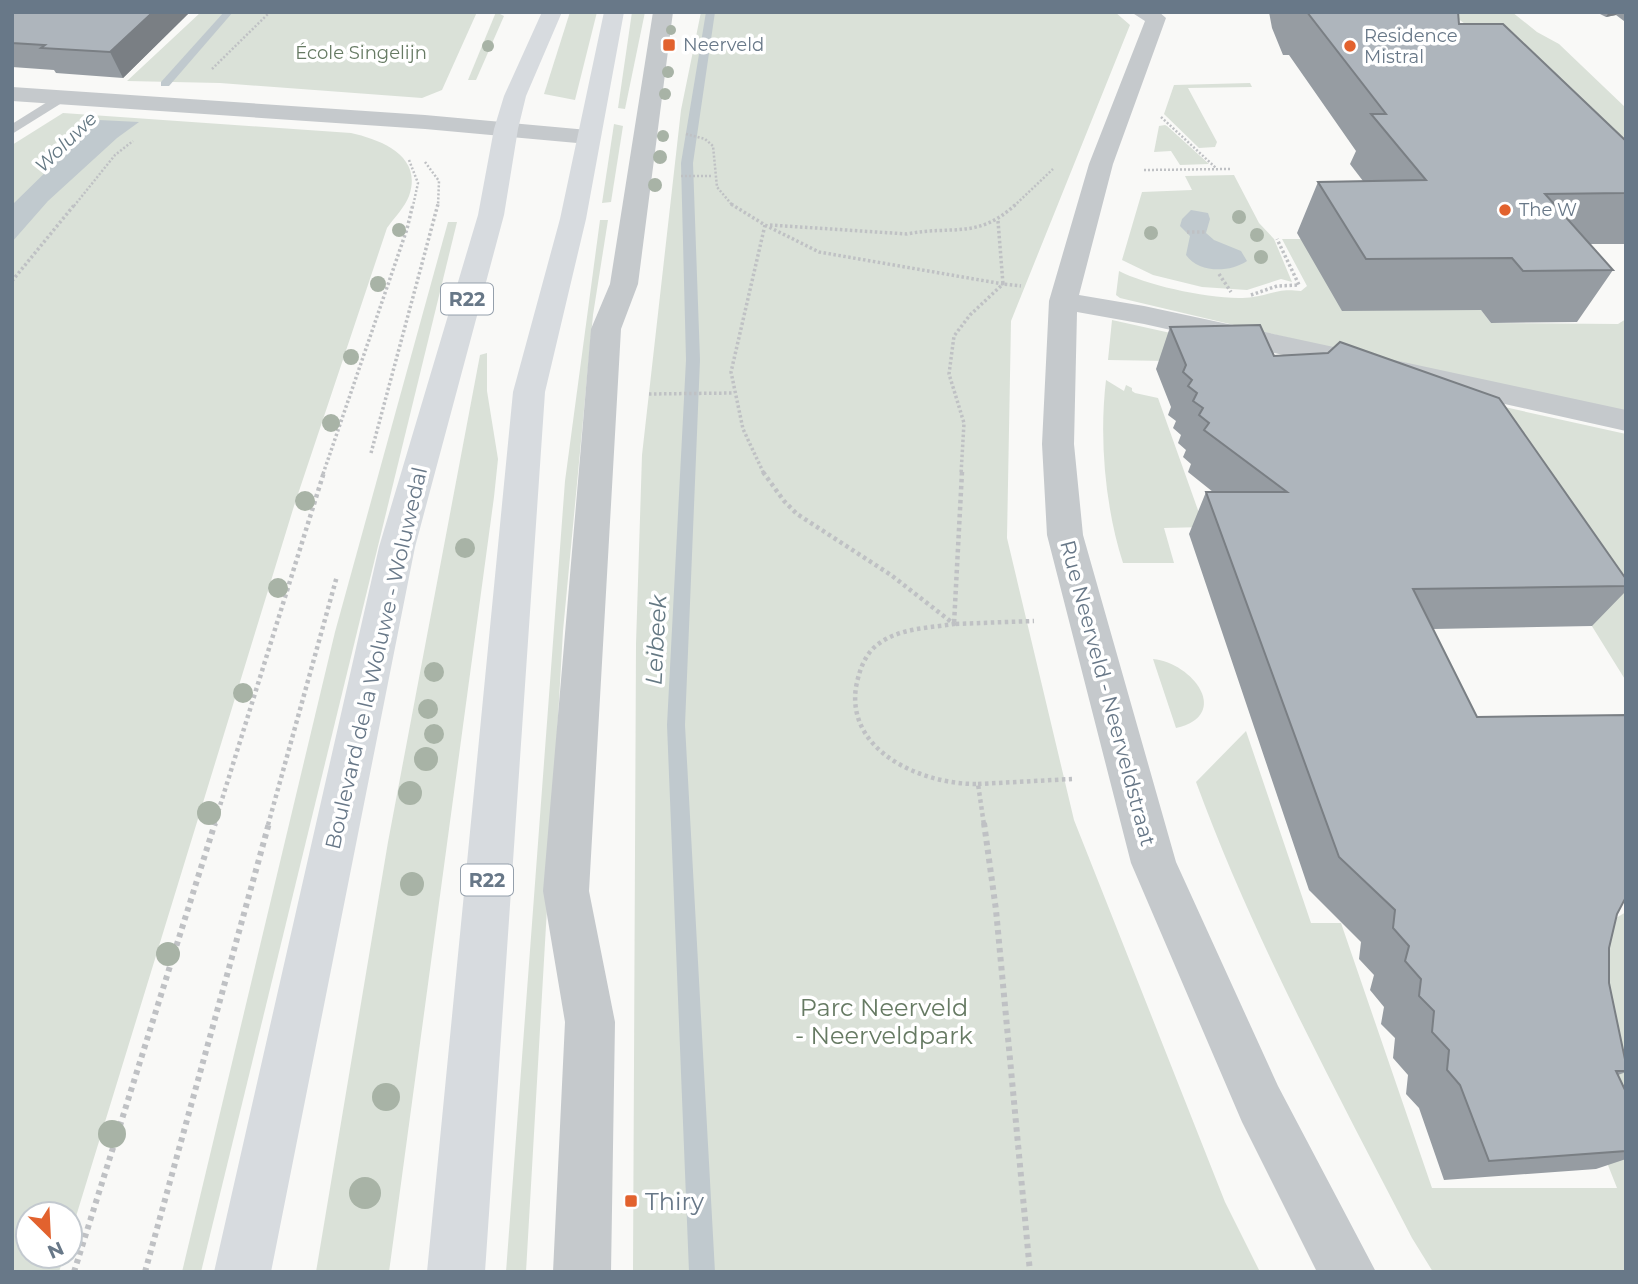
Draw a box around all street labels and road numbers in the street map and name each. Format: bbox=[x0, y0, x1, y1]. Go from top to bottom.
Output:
road number: R22 bbox=[441, 284, 493, 314]
street label: Boulevard de la Woluwe - Woluwedal bbox=[320, 464, 432, 852]
street label: Rue Neerveld - Neerveldstraat bbox=[1055, 537, 1161, 849]
road number: R22 bbox=[461, 864, 513, 895]

